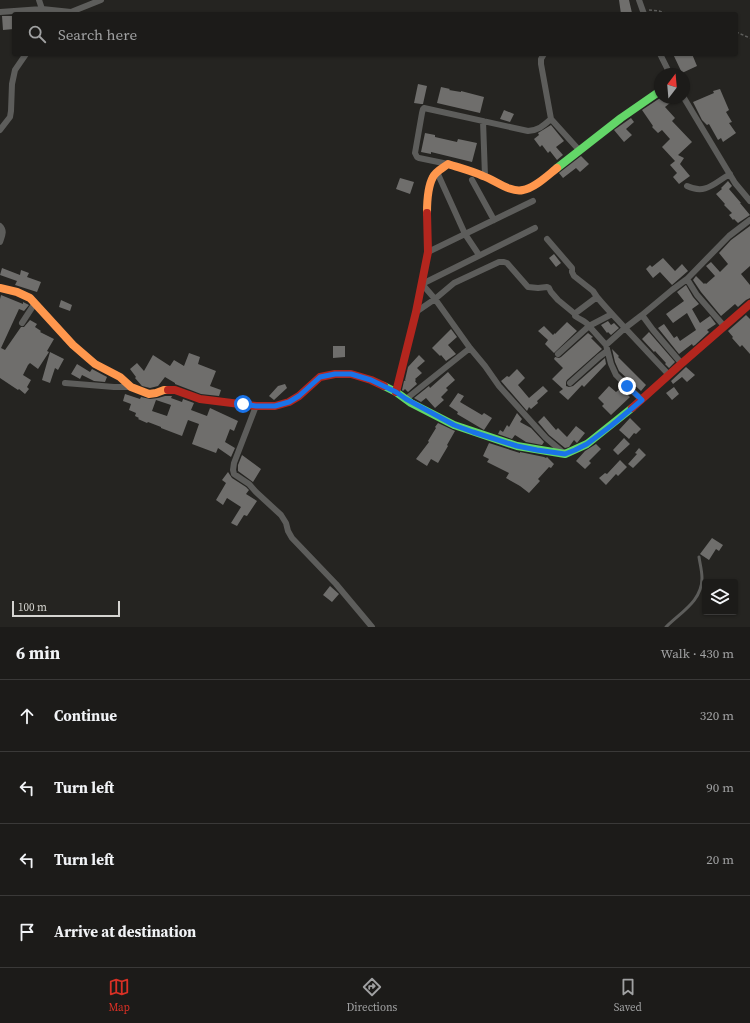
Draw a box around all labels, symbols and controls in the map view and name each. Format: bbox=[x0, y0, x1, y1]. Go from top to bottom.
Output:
search box bbox=[12, 12, 738, 56]
icon: search bbox=[26, 23, 48, 45]
text: Search here bbox=[58, 24, 137, 45]
north arrow bbox=[654, 68, 690, 104]
route end bbox=[618, 377, 636, 395]
route start bbox=[234, 395, 252, 413]
map controls bbox=[702, 579, 738, 615]
button: layers bbox=[702, 579, 738, 615]
scale bar bbox=[12, 599, 120, 618]
text: 100 m bbox=[18, 600, 47, 615]
text: 6 min bbox=[16, 641, 60, 665]
text: Walk · 430 m bbox=[661, 645, 734, 662]
icon: ahead bbox=[16, 705, 38, 727]
text: Continue bbox=[54, 705, 117, 726]
text: 320 m bbox=[700, 707, 734, 724]
icon: left bbox=[16, 777, 38, 799]
text: Turn left bbox=[54, 777, 114, 798]
text: 90 m bbox=[706, 779, 734, 796]
icon: left bbox=[16, 849, 38, 871]
text: Turn left bbox=[54, 849, 114, 870]
text: 20 m bbox=[706, 851, 734, 868]
icon: arrive bbox=[16, 921, 38, 943]
text: Arrive at destination bbox=[54, 921, 196, 942]
tab: Map bbox=[108, 976, 130, 1015]
tab: Directions bbox=[346, 976, 397, 1015]
tab: Saved bbox=[614, 976, 642, 1015]

